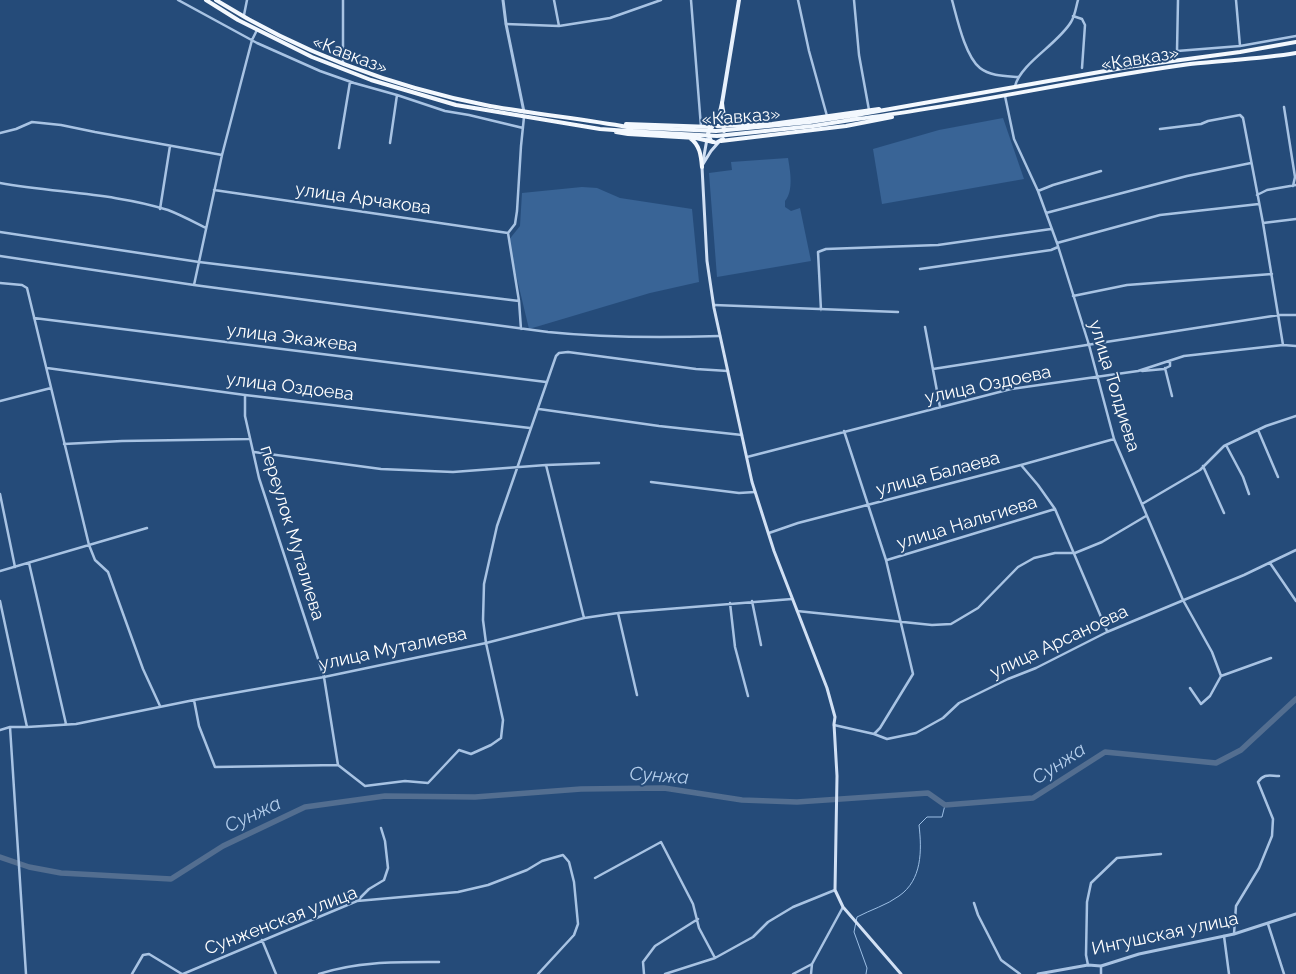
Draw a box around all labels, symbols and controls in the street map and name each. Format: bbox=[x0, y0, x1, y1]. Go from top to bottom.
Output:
street label: «Кавказ» bbox=[309, 31, 391, 79]
street label: «Кавказ» bbox=[1099, 42, 1181, 76]
street label: «Кавказ» bbox=[701, 103, 781, 131]
street label: улица Арчакова bbox=[294, 179, 432, 219]
street label: улица Толдиева bbox=[1084, 318, 1144, 454]
street label: улица Экажева bbox=[225, 319, 359, 357]
street label: улица Оздоева bbox=[923, 361, 1053, 409]
street label: улица Оздоева bbox=[225, 368, 355, 406]
street label: переулок Муталиева bbox=[255, 443, 329, 623]
street label: улица Балаева bbox=[874, 447, 1002, 501]
street label: улица Нальгиева bbox=[894, 491, 1040, 555]
street label: улица Арсаноева bbox=[987, 601, 1131, 683]
street label: улица Муталиева bbox=[317, 623, 469, 675]
water label: Сунжа bbox=[1028, 738, 1090, 790]
water label: Сунжа bbox=[628, 763, 690, 789]
water label: Сунжа bbox=[221, 792, 285, 838]
street label: Сунженская улица bbox=[202, 882, 360, 960]
street label: Ингушская улица bbox=[1090, 908, 1240, 960]

